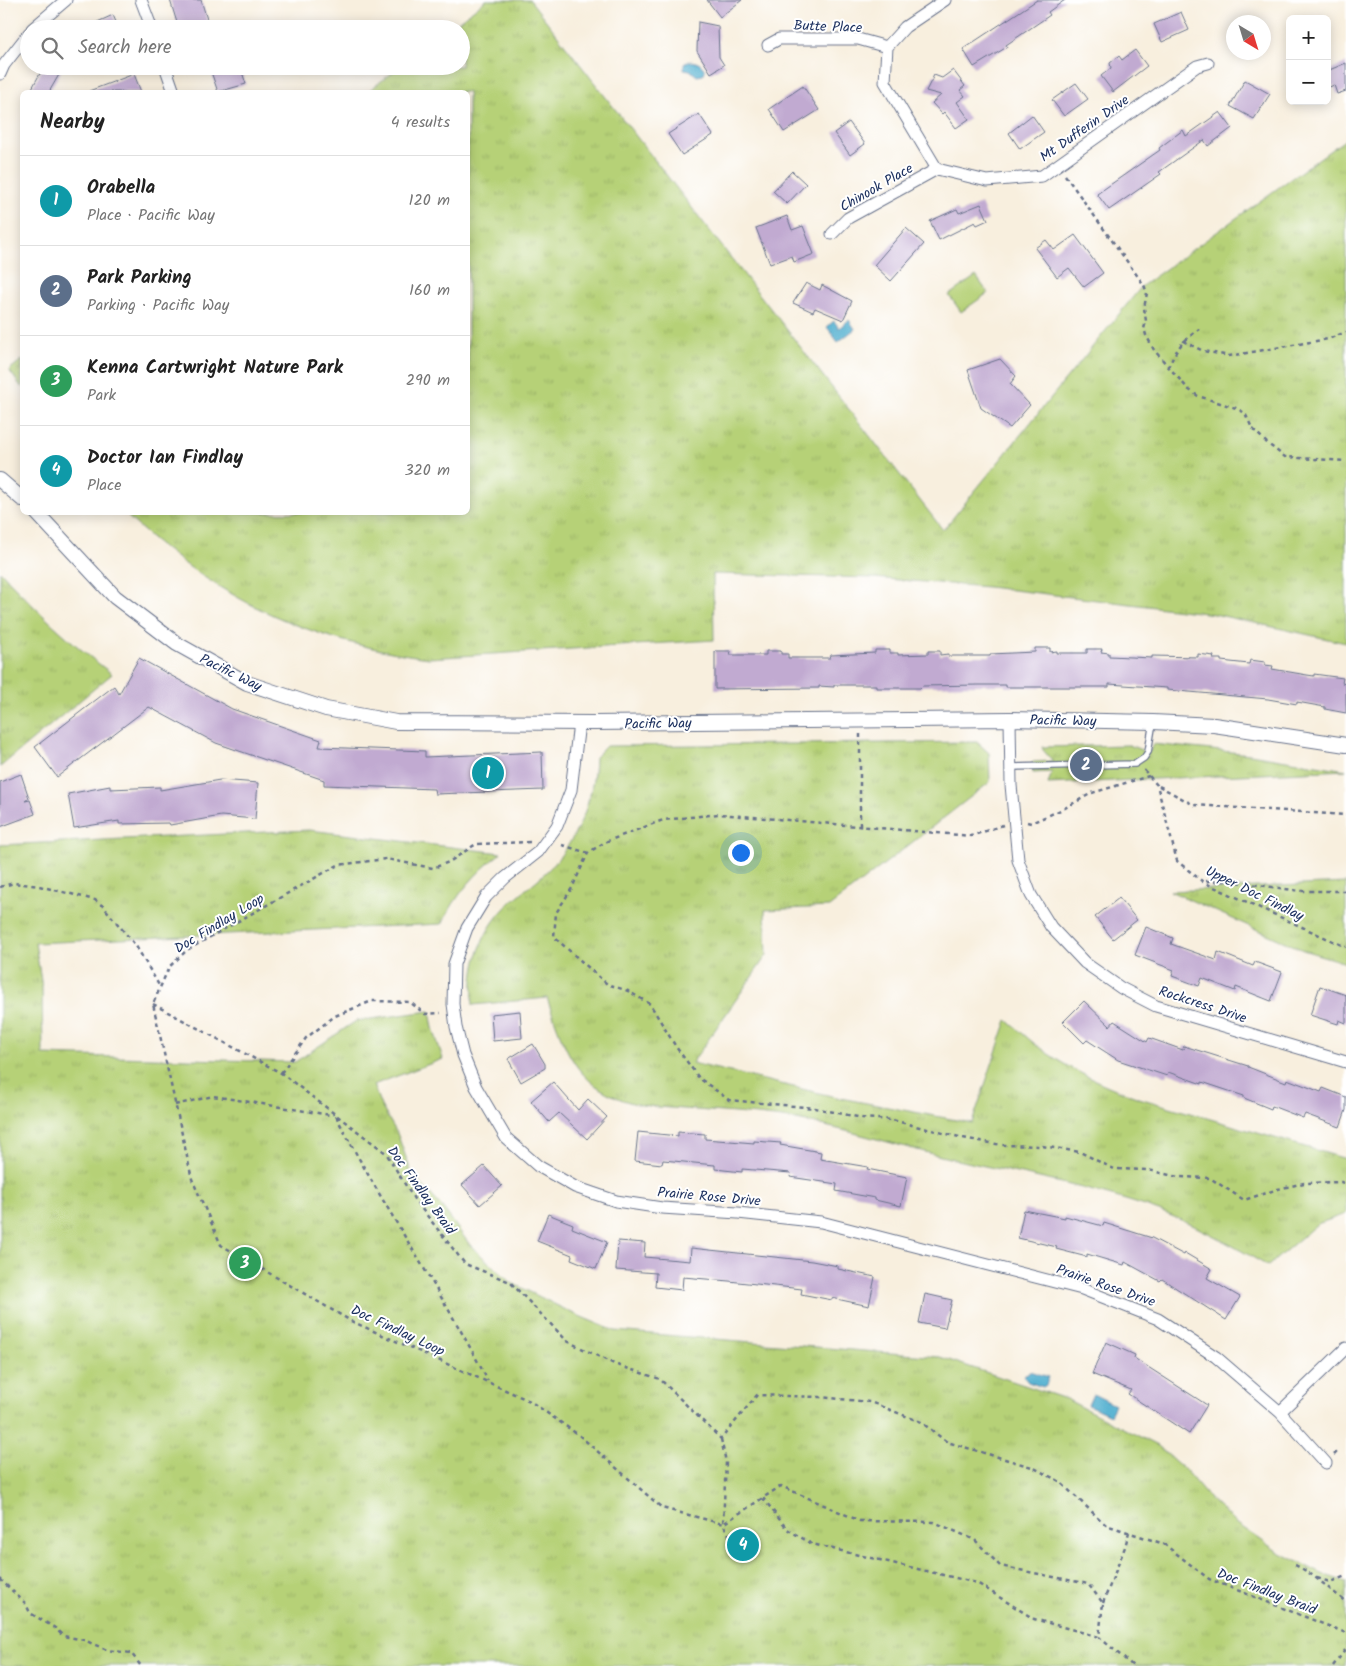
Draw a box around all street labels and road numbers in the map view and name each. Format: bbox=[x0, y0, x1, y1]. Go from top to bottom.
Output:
street label: Butte Place bbox=[793, 15, 863, 39]
street label: Mt Dufferin Drive bbox=[1035, 89, 1134, 168]
street label: Chinook Place bbox=[836, 158, 918, 218]
street label: Pacific Way bbox=[196, 648, 266, 698]
street label: Pacific Way bbox=[1029, 709, 1097, 733]
street label: Pacific Way bbox=[624, 712, 692, 736]
street label: Upper Doc Findlay bbox=[1202, 861, 1308, 927]
street label: Doc Findlay Loop bbox=[170, 888, 269, 959]
street label: Rockcress Drive bbox=[1156, 980, 1250, 1030]
street label: Doc Findlay Braid bbox=[381, 1142, 462, 1240]
street label: Prairie Rose Drive bbox=[656, 1182, 762, 1213]
street label: Prairie Rose Drive bbox=[1053, 1259, 1159, 1313]
street label: Doc Findlay Loop bbox=[347, 1299, 449, 1362]
street label: Doc Findlay Braid bbox=[1214, 1563, 1321, 1621]

